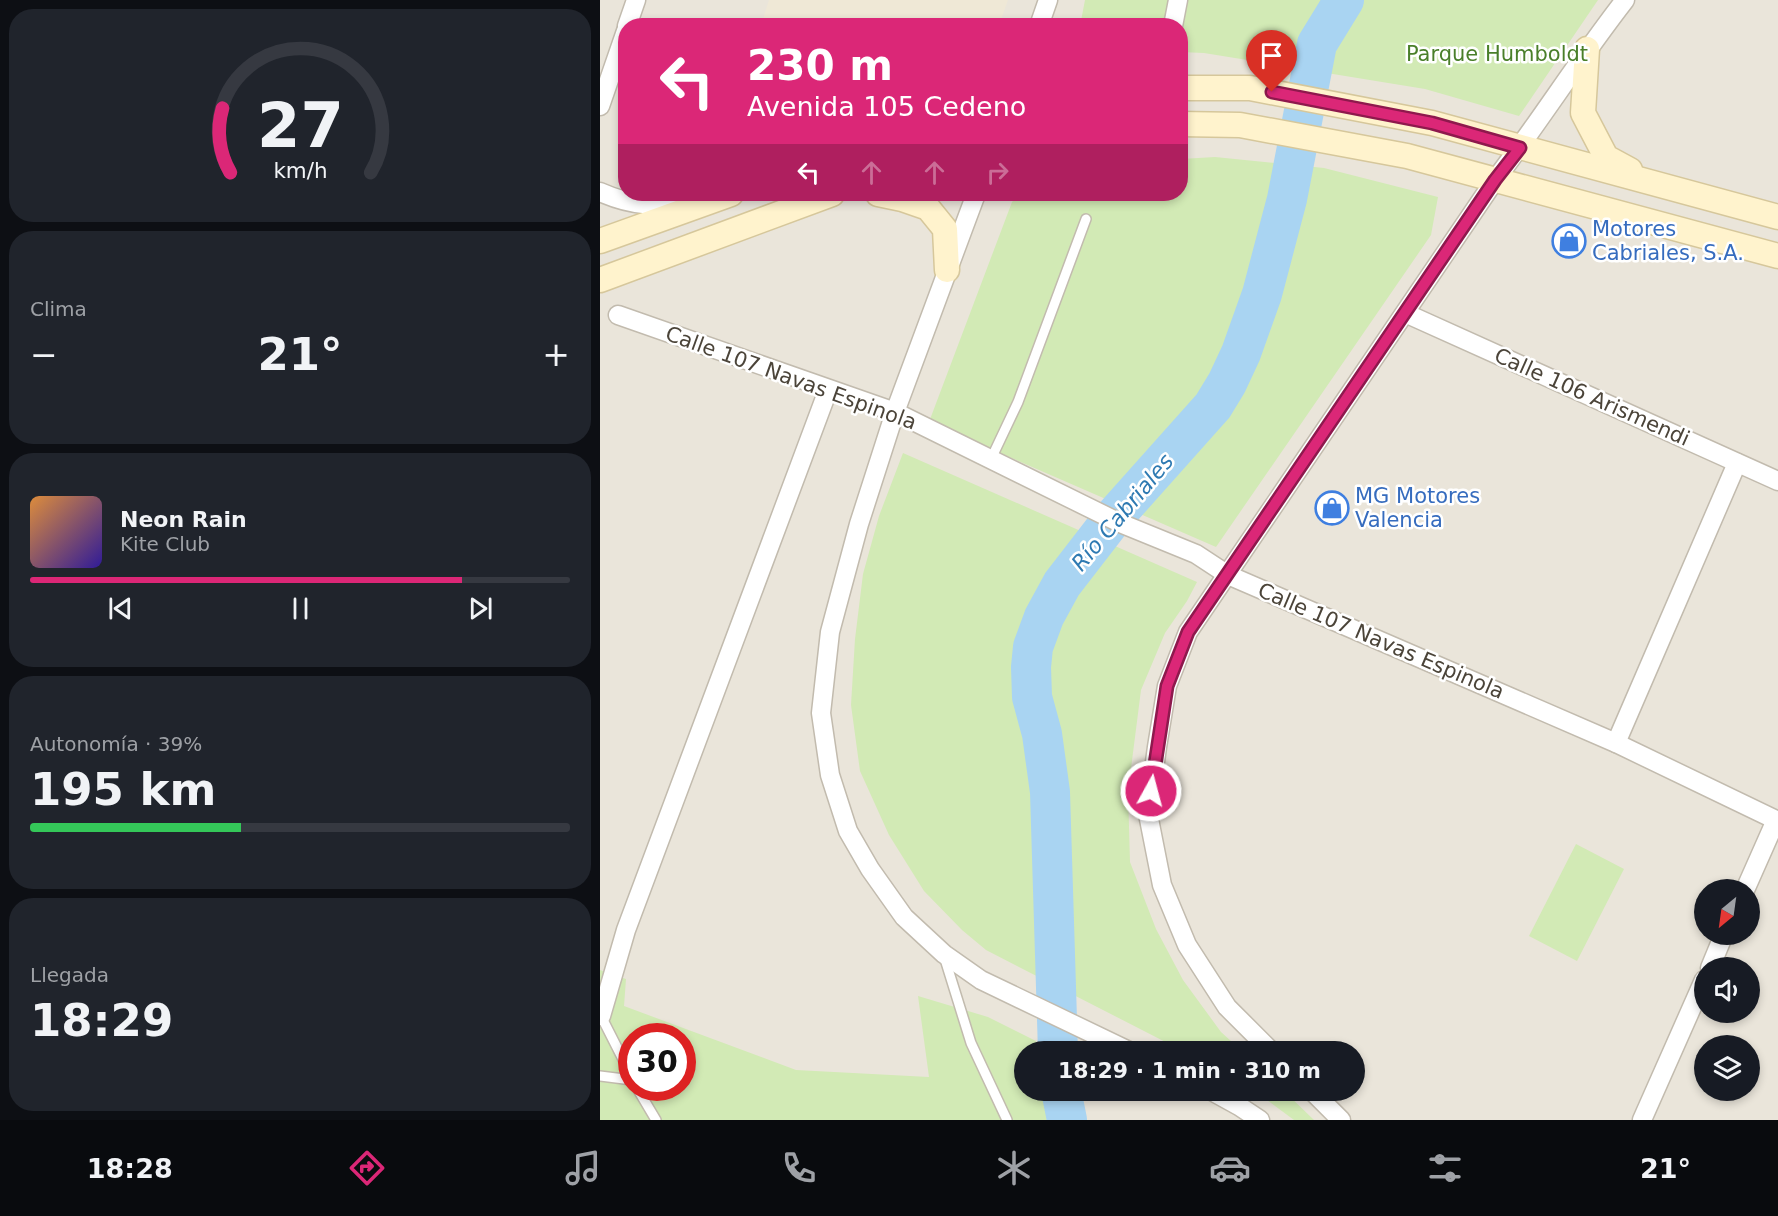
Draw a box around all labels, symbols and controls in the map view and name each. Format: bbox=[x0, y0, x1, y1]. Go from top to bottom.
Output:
pin bbox=[1246, 30, 1297, 92]
icon: arrive bbox=[1255, 39, 1288, 72]
text: 230 m bbox=[747, 41, 893, 90]
icon: left bbox=[648, 42, 726, 120]
park label: Parque Humboldt bbox=[1406, 42, 1588, 66]
text: 27 bbox=[257, 89, 343, 162]
text: Avenida 105 Cedeno bbox=[747, 91, 1026, 122]
icon: left bbox=[792, 156, 825, 189]
icon: ahead bbox=[855, 156, 888, 189]
icon: ahead bbox=[918, 156, 951, 189]
icon: right bbox=[981, 156, 1014, 189]
text: km/h bbox=[273, 158, 327, 183]
place label: Motores Cabriales, S.A. bbox=[1592, 217, 1744, 265]
shop icon: Motores Cabriales, S.A. bbox=[1551, 223, 1587, 259]
text: Clima bbox=[30, 297, 87, 321]
street label: Calle 107 Navas Espinola bbox=[662, 321, 920, 435]
text: 21° bbox=[257, 328, 343, 381]
text: − bbox=[30, 335, 58, 374]
text: + bbox=[542, 335, 570, 374]
street label: Calle 106 Arismendi bbox=[1491, 343, 1693, 451]
water label: Río Cabriales bbox=[1066, 449, 1178, 576]
place label: MG Motores Valencia bbox=[1355, 484, 1480, 532]
shop icon: MG Motores Valencia bbox=[1314, 490, 1350, 526]
text: Neon Rain bbox=[120, 507, 247, 532]
text: Kite Club bbox=[120, 532, 210, 556]
street label: Calle 107 Navas Espinola bbox=[1254, 578, 1508, 704]
icon: previous bbox=[104, 592, 137, 625]
icon: pause bbox=[284, 592, 317, 625]
icon: next bbox=[464, 592, 497, 625]
text: Autonomía · 39% bbox=[30, 732, 202, 756]
position arrow bbox=[1119, 759, 1183, 823]
text: 195 km bbox=[30, 763, 216, 816]
north arrow bbox=[1694, 879, 1760, 945]
map controls bbox=[1694, 879, 1760, 1101]
button: sound bbox=[1694, 957, 1760, 1023]
text: Llegada bbox=[30, 963, 109, 987]
text: 18:29 bbox=[30, 994, 173, 1047]
speed limit sign: 30 bbox=[618, 1023, 696, 1101]
button: layers bbox=[1694, 1035, 1760, 1101]
text: 18:29 · 1 min · 310 m bbox=[1058, 1058, 1321, 1083]
icon: directions bbox=[346, 1147, 388, 1189]
icon: music bbox=[562, 1147, 604, 1189]
icon: phone bbox=[778, 1147, 820, 1189]
icon: climate bbox=[993, 1147, 1035, 1189]
icon: car bbox=[1209, 1147, 1251, 1189]
icon: filters bbox=[1424, 1147, 1466, 1189]
text: 18:28 bbox=[87, 1153, 173, 1184]
text: 21° bbox=[1640, 1153, 1691, 1184]

